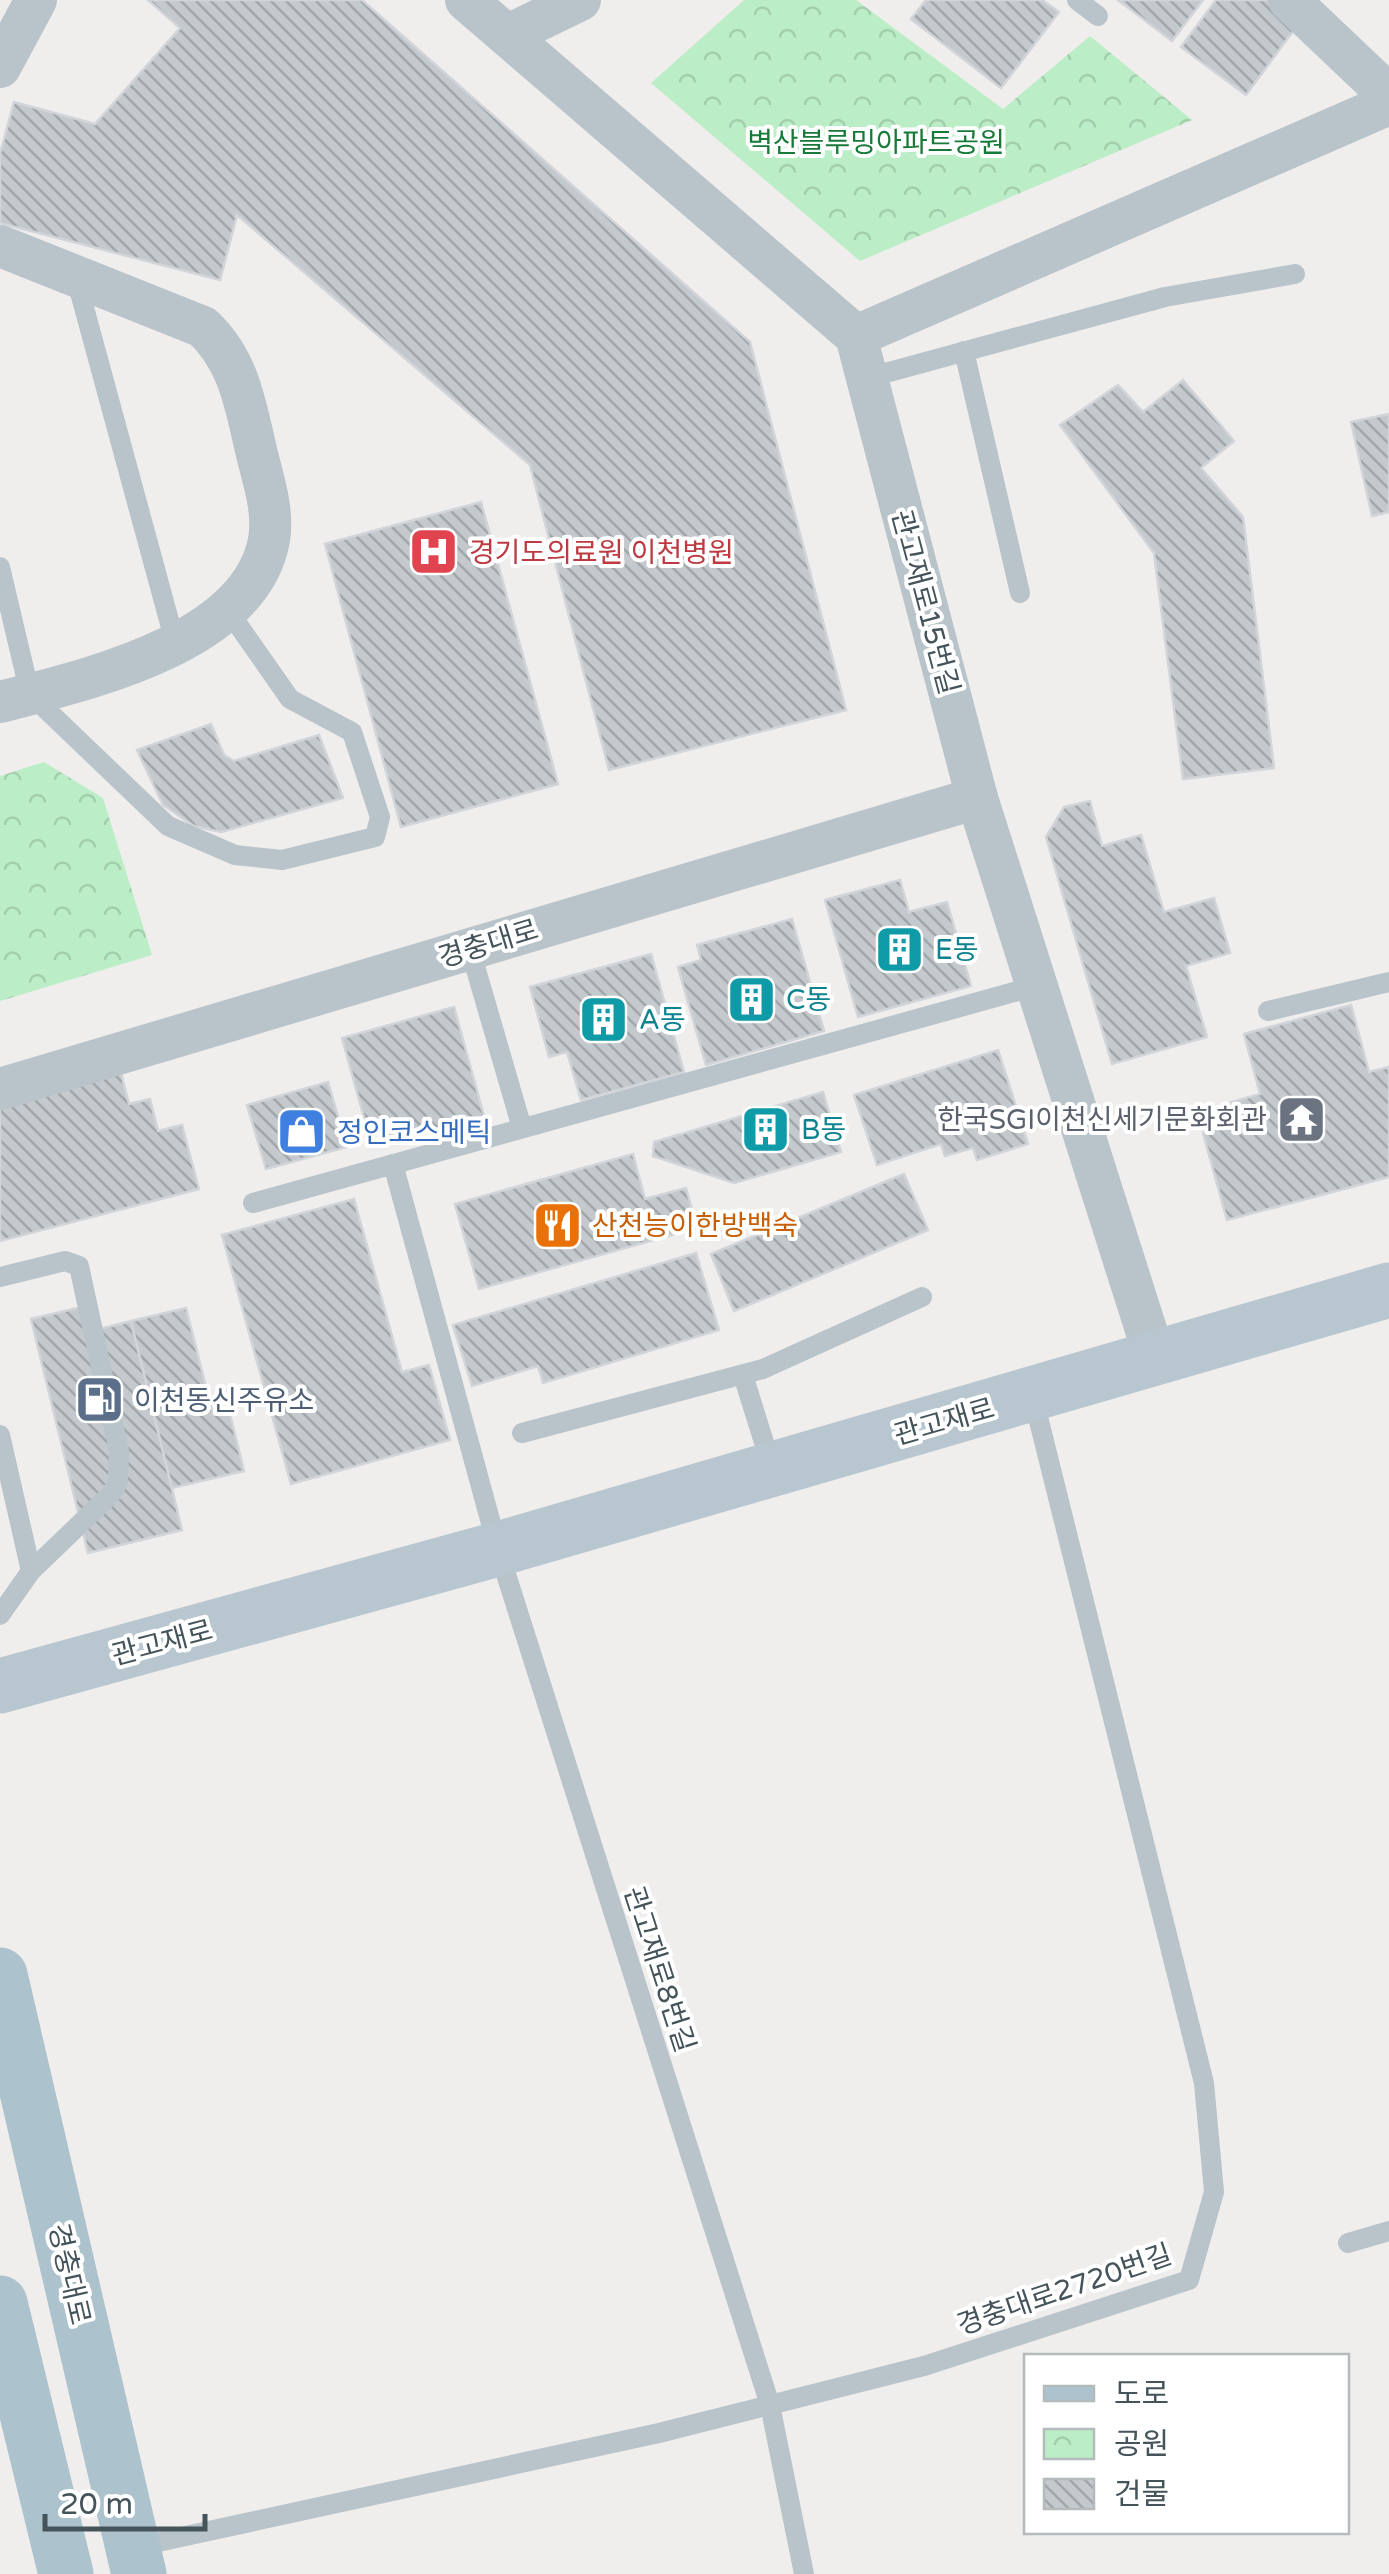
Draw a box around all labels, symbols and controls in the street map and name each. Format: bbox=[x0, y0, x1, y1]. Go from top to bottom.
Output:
park label: 벽산블루밍아파트공원 bbox=[747, 126, 1005, 160]
street label: 관고재로15번길 bbox=[884, 506, 966, 698]
hospital icon: 경기도의료원 이천병원 bbox=[408, 526, 460, 578]
place label: 경기도의료원 이천병원 bbox=[469, 536, 734, 570]
street label: 경충대로 bbox=[434, 913, 543, 975]
building icon: E동 bbox=[874, 923, 926, 975]
place label: E동 bbox=[935, 933, 979, 967]
building icon: C동 bbox=[725, 973, 777, 1025]
place label: C동 bbox=[786, 983, 831, 1017]
building icon: A동 bbox=[578, 993, 630, 1045]
place label: A동 bbox=[639, 1003, 686, 1037]
temple icon: 한국SGI이천신세기문화회관 bbox=[1276, 1093, 1328, 1145]
building icon: B동 bbox=[740, 1103, 792, 1155]
place label: 한국SGI이천신세기문화회관 bbox=[937, 1103, 1267, 1137]
shop icon: 정인코스메틱 bbox=[276, 1106, 328, 1158]
place label: B동 bbox=[801, 1113, 846, 1147]
place label: 정인코스메틱 bbox=[337, 1116, 492, 1150]
restaurant icon: 산천능이한방백숙 bbox=[531, 1199, 583, 1251]
place label: 산천능이한방백숙 bbox=[592, 1209, 798, 1243]
fuel station icon: 이천동신주유소 bbox=[73, 1374, 125, 1426]
place label: 이천동신주유소 bbox=[134, 1384, 314, 1418]
street label: 관고재로 bbox=[890, 1391, 998, 1453]
street label: 관고재로 bbox=[108, 1613, 216, 1673]
street label: 관고재로8번길 bbox=[616, 1882, 702, 2056]
street label: 경충대로 bbox=[41, 2220, 97, 2328]
street label: 경충대로2720번길 bbox=[952, 2237, 1176, 2343]
legend bbox=[1024, 2354, 1349, 2534]
text: 도로 bbox=[1114, 2376, 1169, 2413]
text: 공원 bbox=[1114, 2426, 1169, 2463]
scale bar bbox=[45, 2469, 205, 2531]
text: 건물 bbox=[1114, 2476, 1169, 2513]
text: 20 m bbox=[60, 2486, 133, 2523]

